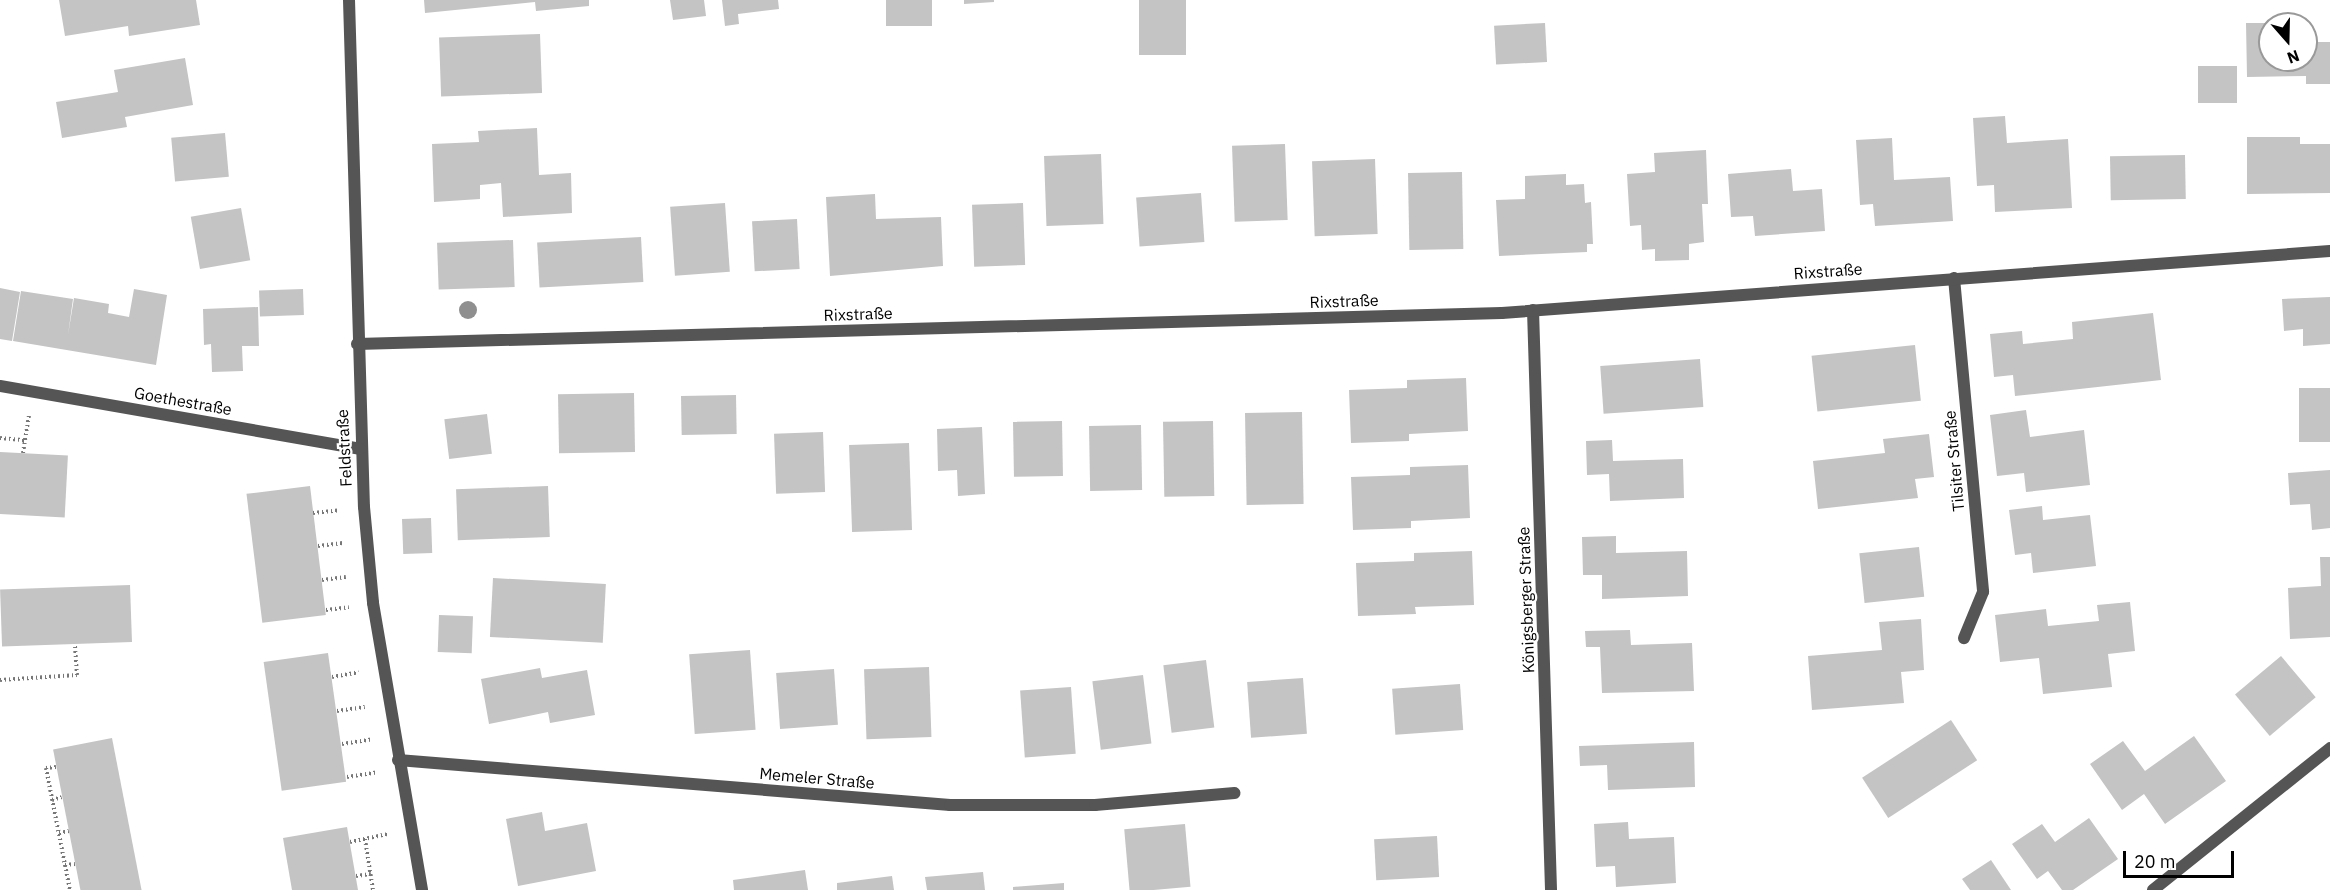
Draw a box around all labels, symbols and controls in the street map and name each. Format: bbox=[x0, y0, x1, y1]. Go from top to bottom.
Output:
north arrow bbox=[2258, 12, 2318, 72]
text: N bbox=[2285, 46, 2302, 68]
street label: Rixstraße bbox=[1793, 259, 1863, 283]
street label: Rixstraße bbox=[1309, 290, 1379, 312]
street label: Rixstraße bbox=[823, 303, 893, 325]
street label: Goethestraße bbox=[133, 383, 233, 419]
street label: Feldstraße bbox=[332, 409, 356, 487]
street label: Tilsiter Straße bbox=[1940, 410, 1968, 512]
street label: Königsberger Straße bbox=[1514, 526, 1538, 674]
street label: Memeler Straße bbox=[759, 763, 875, 793]
scale bar bbox=[2126, 839, 2237, 877]
text: 20 m bbox=[2134, 850, 2176, 873]

